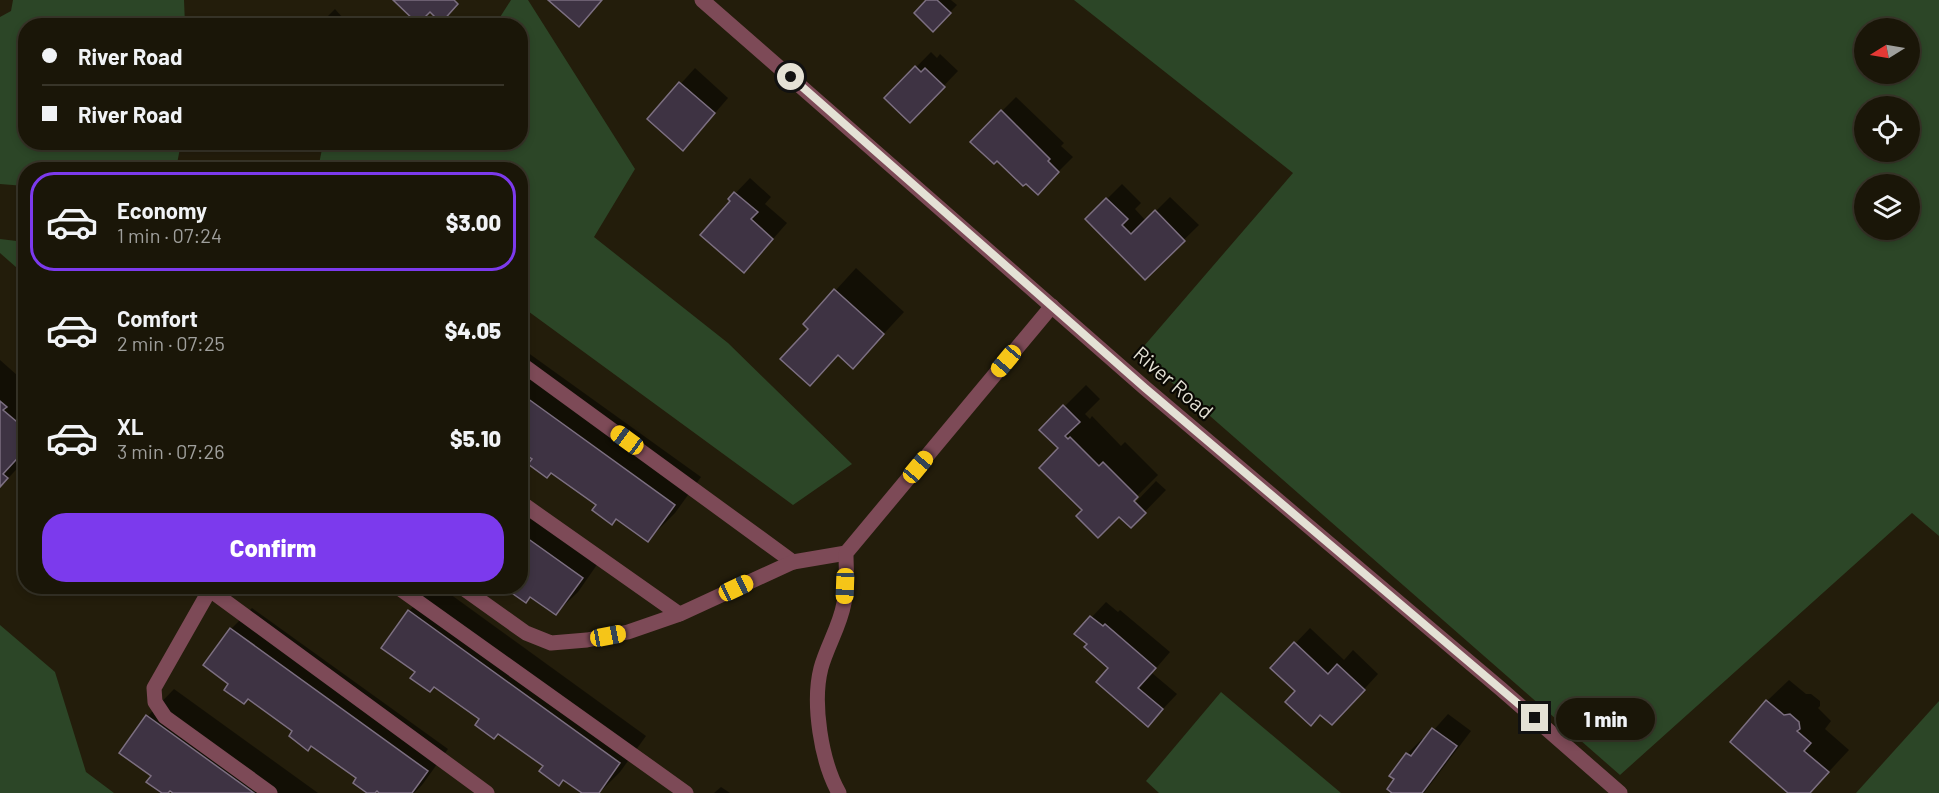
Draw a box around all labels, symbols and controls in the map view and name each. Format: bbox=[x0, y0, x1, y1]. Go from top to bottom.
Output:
north arrow bbox=[1854, 18, 1920, 84]
map controls bbox=[1854, 18, 1920, 240]
text: River Road bbox=[78, 43, 182, 69]
route start bbox=[777, 63, 804, 90]
button: locate bbox=[1854, 96, 1920, 162]
text: River Road bbox=[78, 101, 182, 127]
button: layers bbox=[1854, 174, 1920, 240]
icon: car bbox=[45, 195, 99, 249]
text: Economy bbox=[117, 197, 207, 223]
text: $3.00 bbox=[446, 209, 501, 235]
text: 1 min · 07:24 bbox=[117, 223, 222, 247]
icon: car bbox=[45, 303, 99, 357]
text: Comfort bbox=[117, 305, 198, 331]
text: $4.05 bbox=[445, 317, 501, 343]
text: 2 min · 07:25 bbox=[117, 331, 225, 355]
car bbox=[988, 341, 1024, 381]
street label: River Road bbox=[1129, 341, 1219, 423]
icon: car bbox=[45, 411, 99, 465]
text: XL bbox=[117, 413, 143, 439]
car bbox=[607, 422, 647, 458]
text: $5.10 bbox=[450, 425, 501, 451]
text: 3 min · 07:26 bbox=[117, 439, 224, 463]
car bbox=[900, 447, 936, 487]
button: Confirm bbox=[42, 513, 504, 582]
car bbox=[835, 568, 855, 604]
car bbox=[716, 572, 756, 604]
car bbox=[589, 624, 627, 648]
callout: 1 min bbox=[1556, 697, 1655, 739]
route end bbox=[1521, 704, 1548, 731]
text: 1 min bbox=[1584, 707, 1627, 731]

